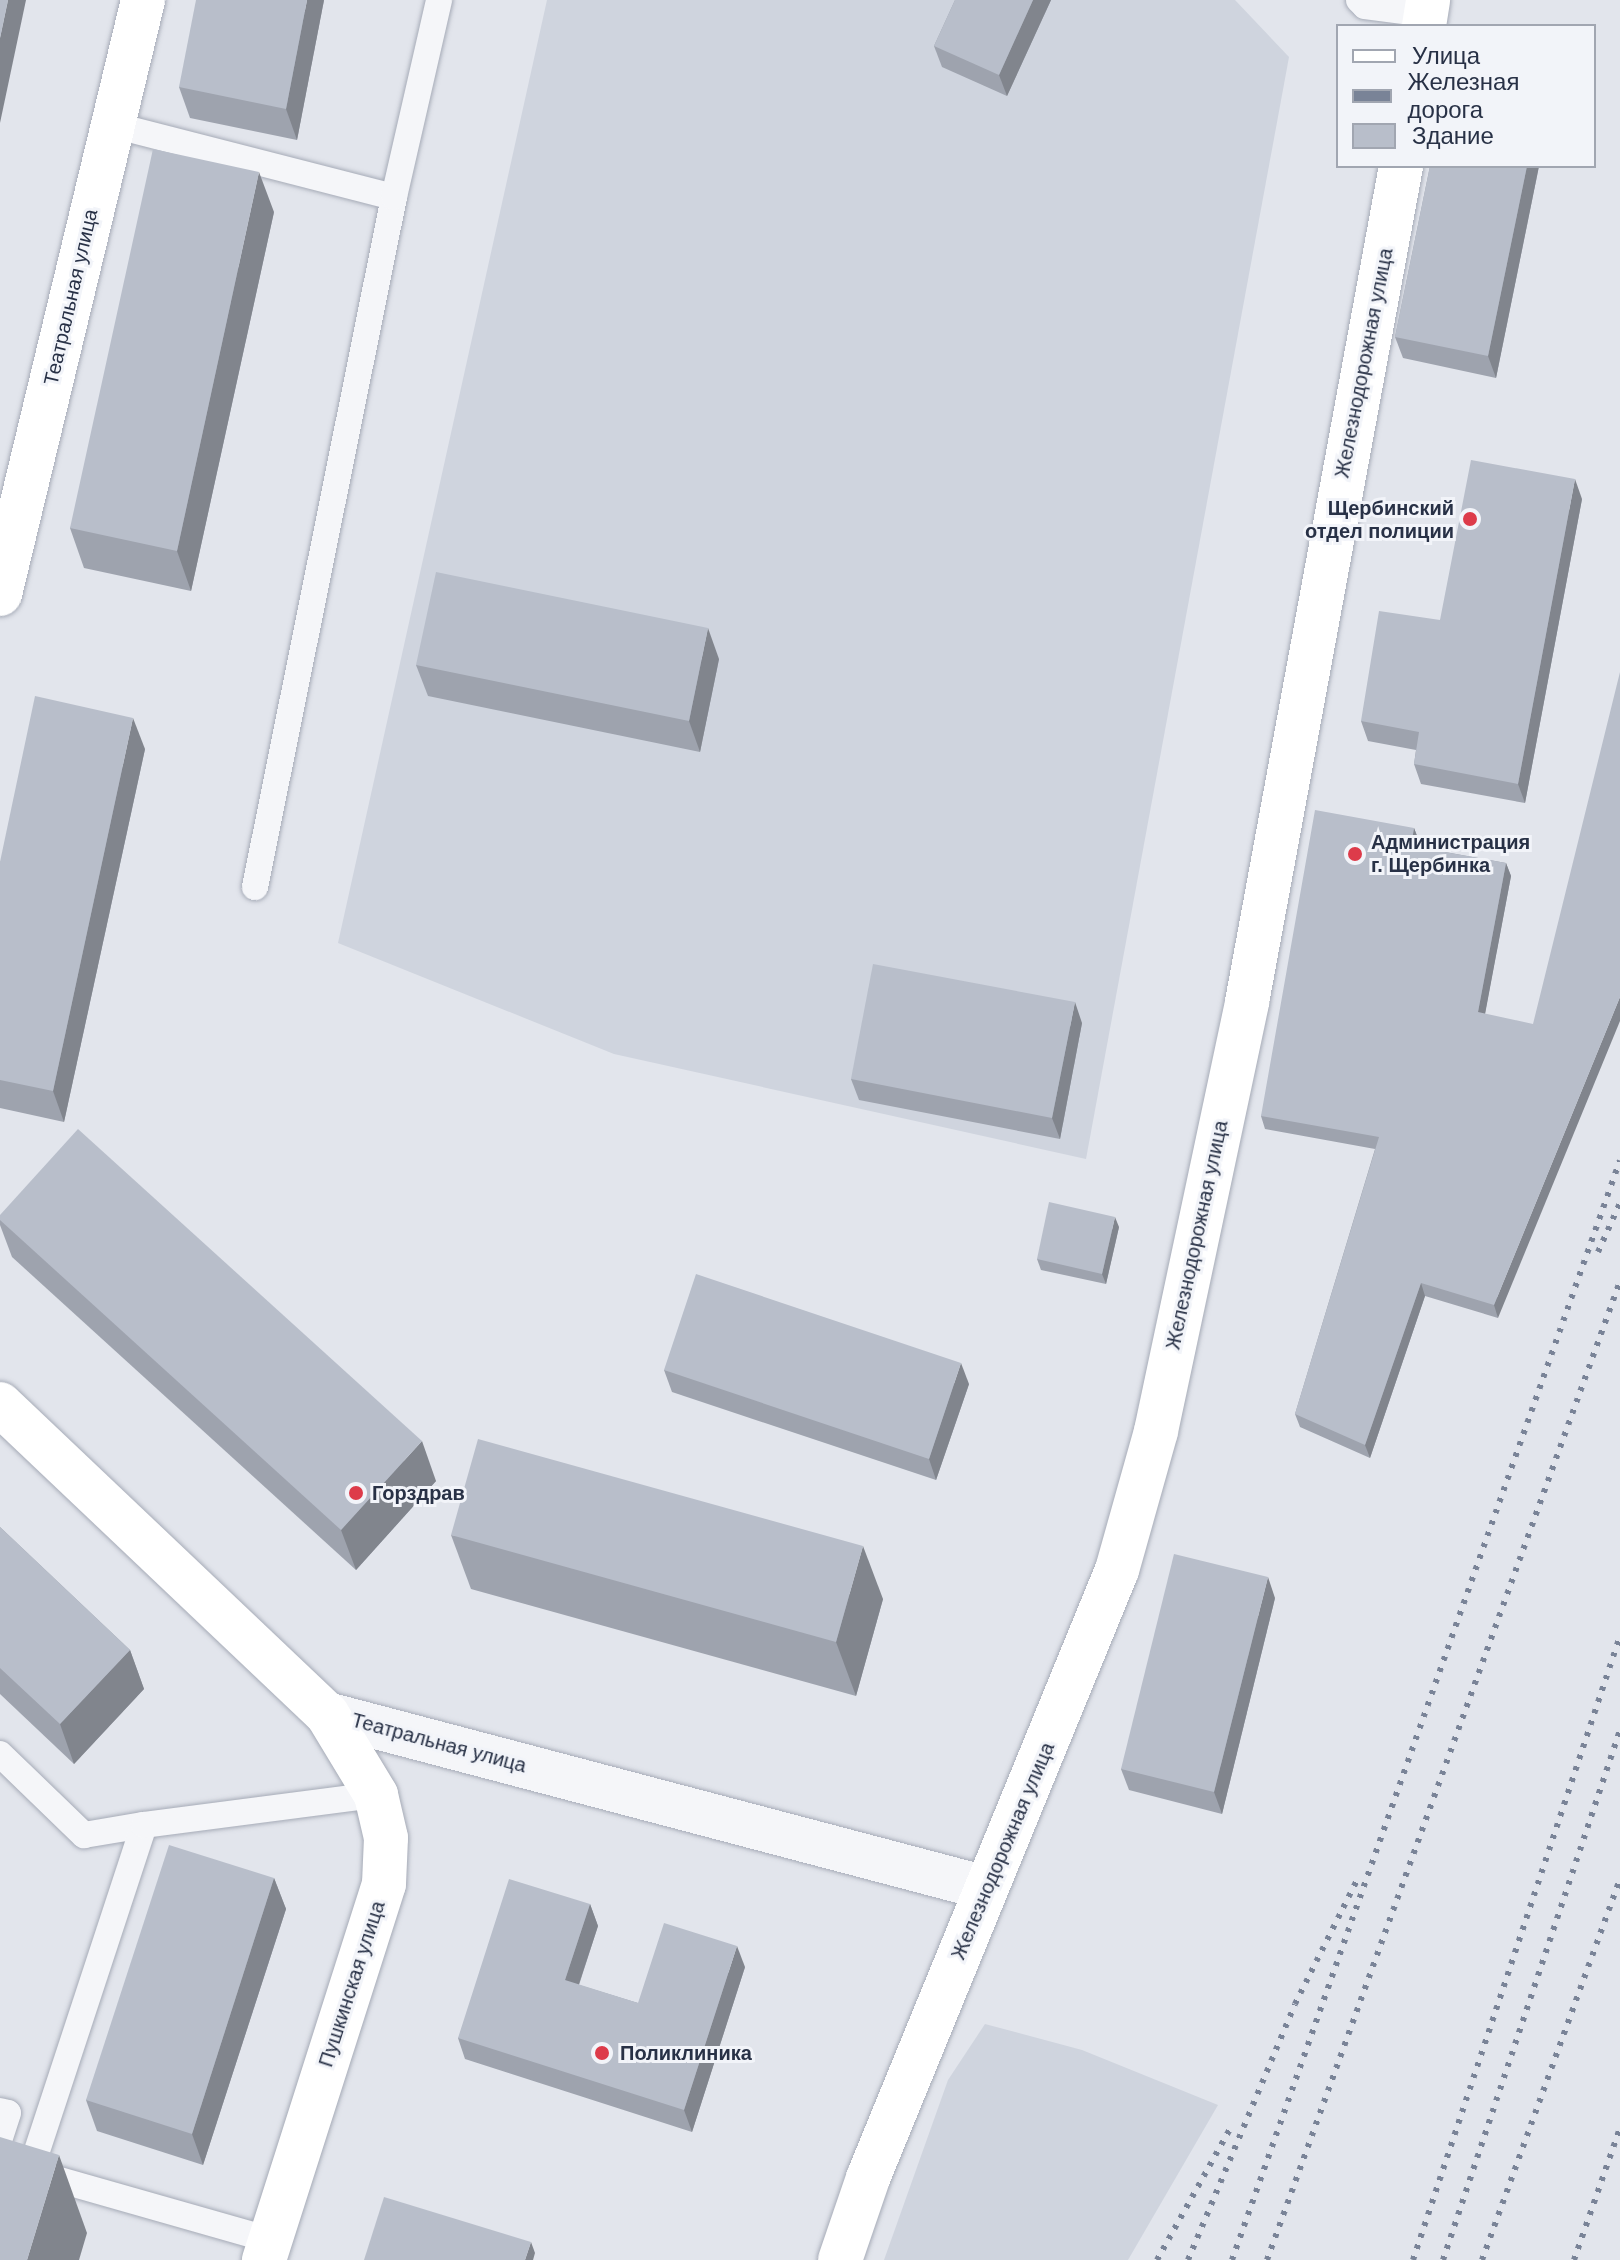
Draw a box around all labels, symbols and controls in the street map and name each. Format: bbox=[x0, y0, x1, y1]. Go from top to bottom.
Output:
legend bbox=[1336, 24, 1596, 168]
text: Улица bbox=[1412, 42, 1480, 69]
text: Железная дорога bbox=[1408, 68, 1519, 123]
text: Здание bbox=[1412, 122, 1494, 149]
street label: Театральная улица bbox=[39, 207, 103, 387]
street label: Железнодорожная улица bbox=[1330, 246, 1398, 480]
place label: Щербинский отдел полиции bbox=[1305, 496, 1454, 543]
marker: Щербинский отдел полиции bbox=[1461, 510, 1479, 528]
place label: Администрация г. Щербинка bbox=[1371, 830, 1530, 877]
marker: Администрация г. Щербинка bbox=[1346, 845, 1364, 863]
street label: Железнодорожная улица bbox=[1161, 1118, 1233, 1352]
place label: Горздрав bbox=[372, 1481, 465, 1505]
marker: Горздрав bbox=[347, 1484, 365, 1502]
street label: Театральная улица bbox=[349, 1708, 529, 1778]
street label: Железнодорожная улица bbox=[946, 1739, 1060, 1963]
street label: Пушкинская улица bbox=[314, 1898, 390, 2070]
place label: Поликлиника bbox=[620, 2041, 752, 2065]
marker: Поликлиника bbox=[591, 2042, 613, 2064]

